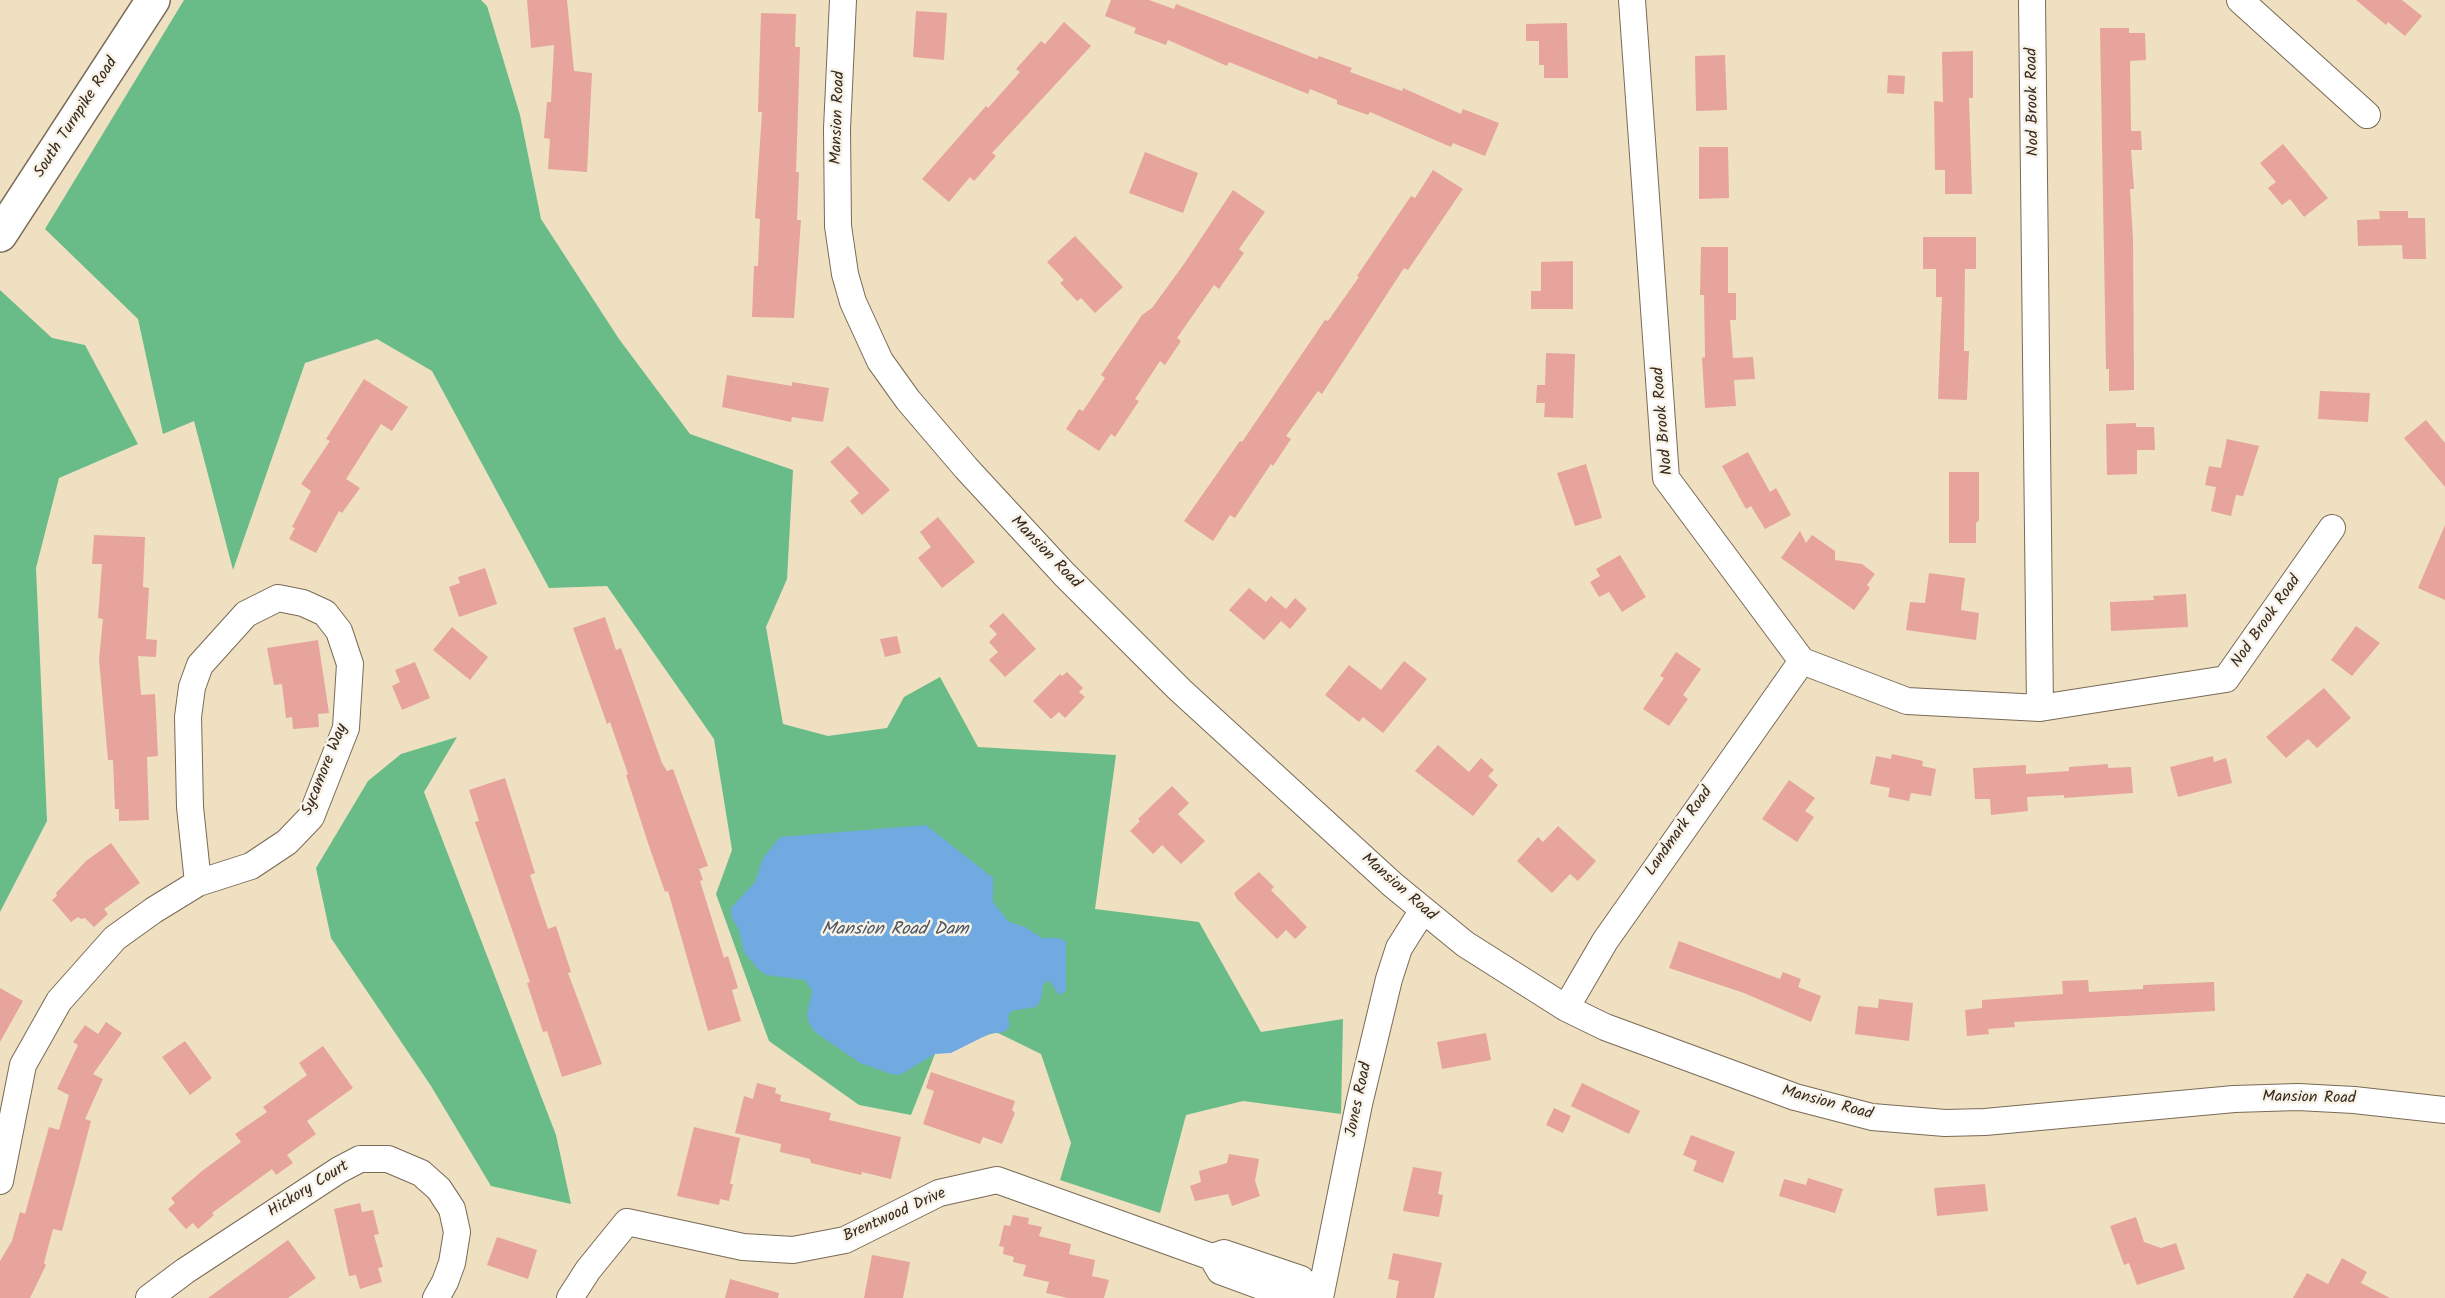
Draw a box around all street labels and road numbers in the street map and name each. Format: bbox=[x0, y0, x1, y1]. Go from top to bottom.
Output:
street label: Nod Brook Road bbox=[2023, 48, 2045, 156]
street label: South Turnpike Road bbox=[31, 54, 123, 182]
street label: Mansion Road bbox=[828, 71, 850, 165]
street label: Nod Brook Road bbox=[1650, 366, 1678, 476]
street label: Mansion Road bbox=[1006, 513, 1084, 593]
street label: Nod Brook Road bbox=[2228, 572, 2306, 672]
street label: Sycamore Way bbox=[299, 721, 353, 819]
street label: Landmark Road bbox=[1642, 784, 1718, 880]
street label: Mansion Road bbox=[1356, 850, 1440, 926]
street label: Jones Road bbox=[1343, 1061, 1377, 1139]
street label: Mansion Road bbox=[1779, 1083, 1875, 1125]
street label: Mansion Road bbox=[2262, 1089, 2356, 1109]
street label: Hickory Court bbox=[265, 1158, 353, 1222]
street label: Brentwood Drive bbox=[841, 1185, 949, 1247]

